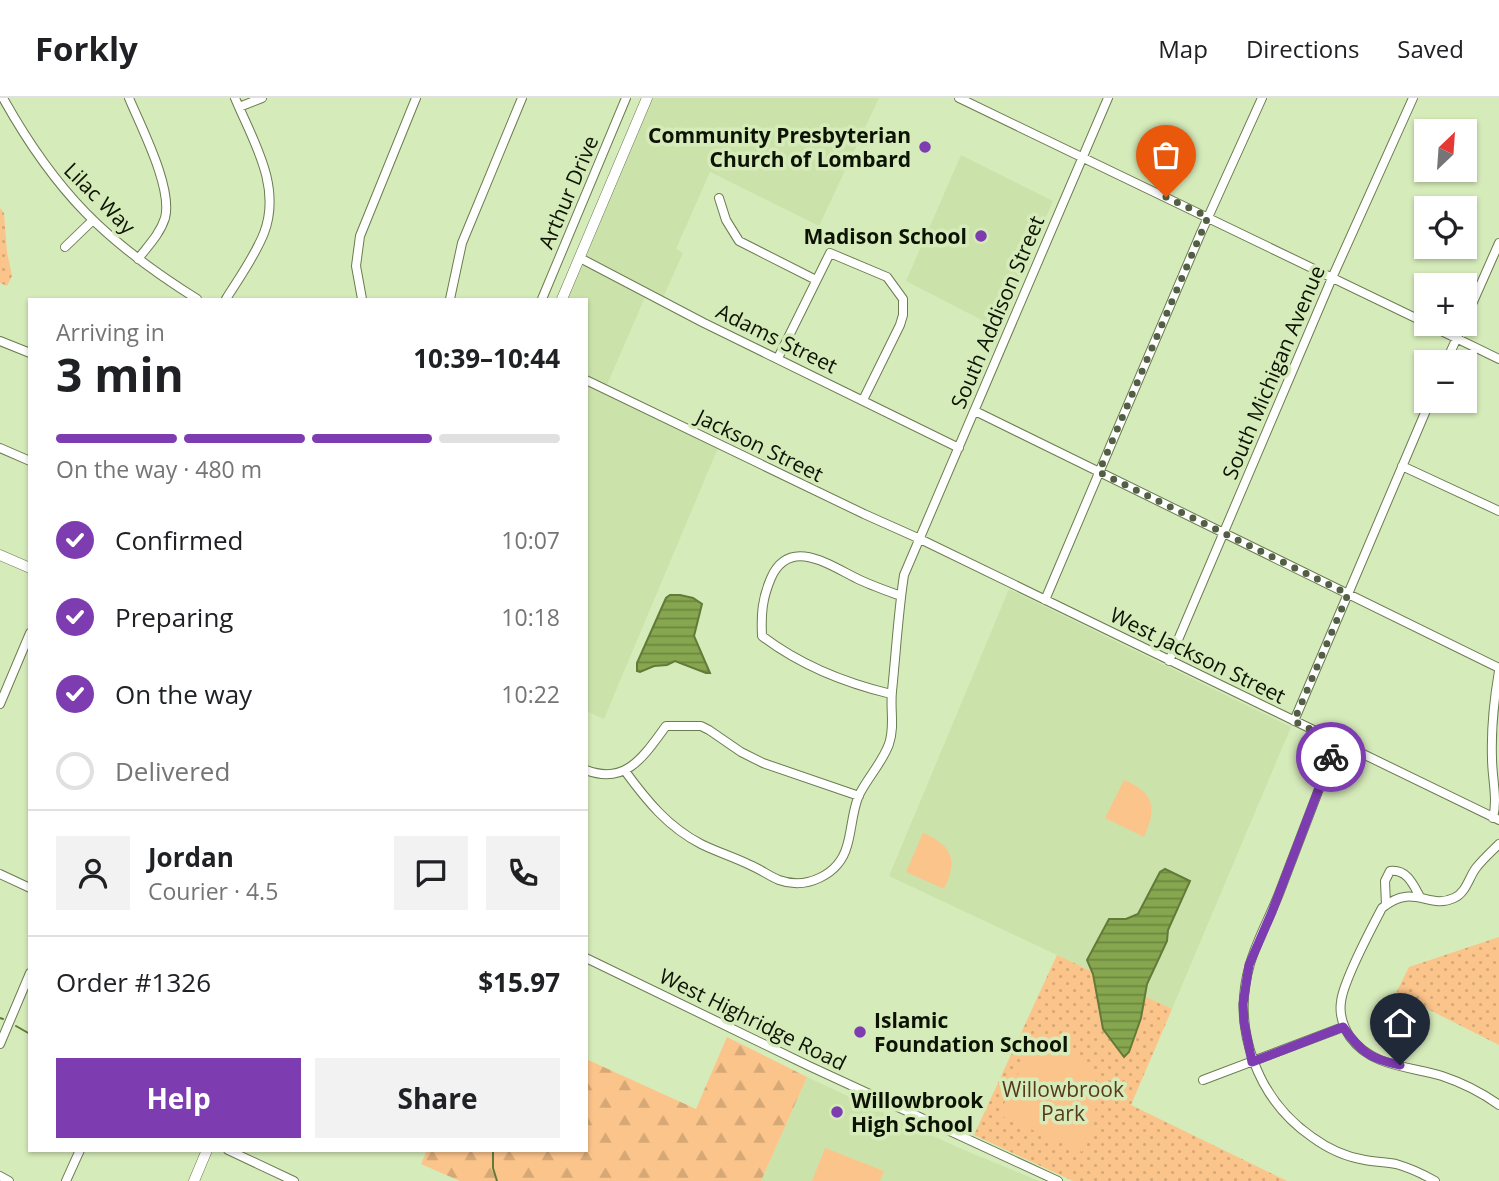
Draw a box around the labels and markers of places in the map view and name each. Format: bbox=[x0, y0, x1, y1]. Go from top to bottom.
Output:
place label: Community Presbyterian Church of Lombard bbox=[648, 121, 911, 173]
pin bbox=[1136, 125, 1196, 197]
marker: Community Presbyterian Church of Lombard bbox=[917, 139, 933, 155]
place label: Madison School bbox=[804, 222, 967, 250]
marker: Madison School bbox=[973, 228, 989, 244]
pin bbox=[1370, 993, 1430, 1065]
place label: Islamic Foundation School bbox=[874, 1006, 1068, 1058]
marker: Islamic Foundation School bbox=[852, 1024, 868, 1040]
place label: Willowbrook High School bbox=[851, 1086, 984, 1138]
marker: Willowbrook High School bbox=[829, 1104, 845, 1120]

